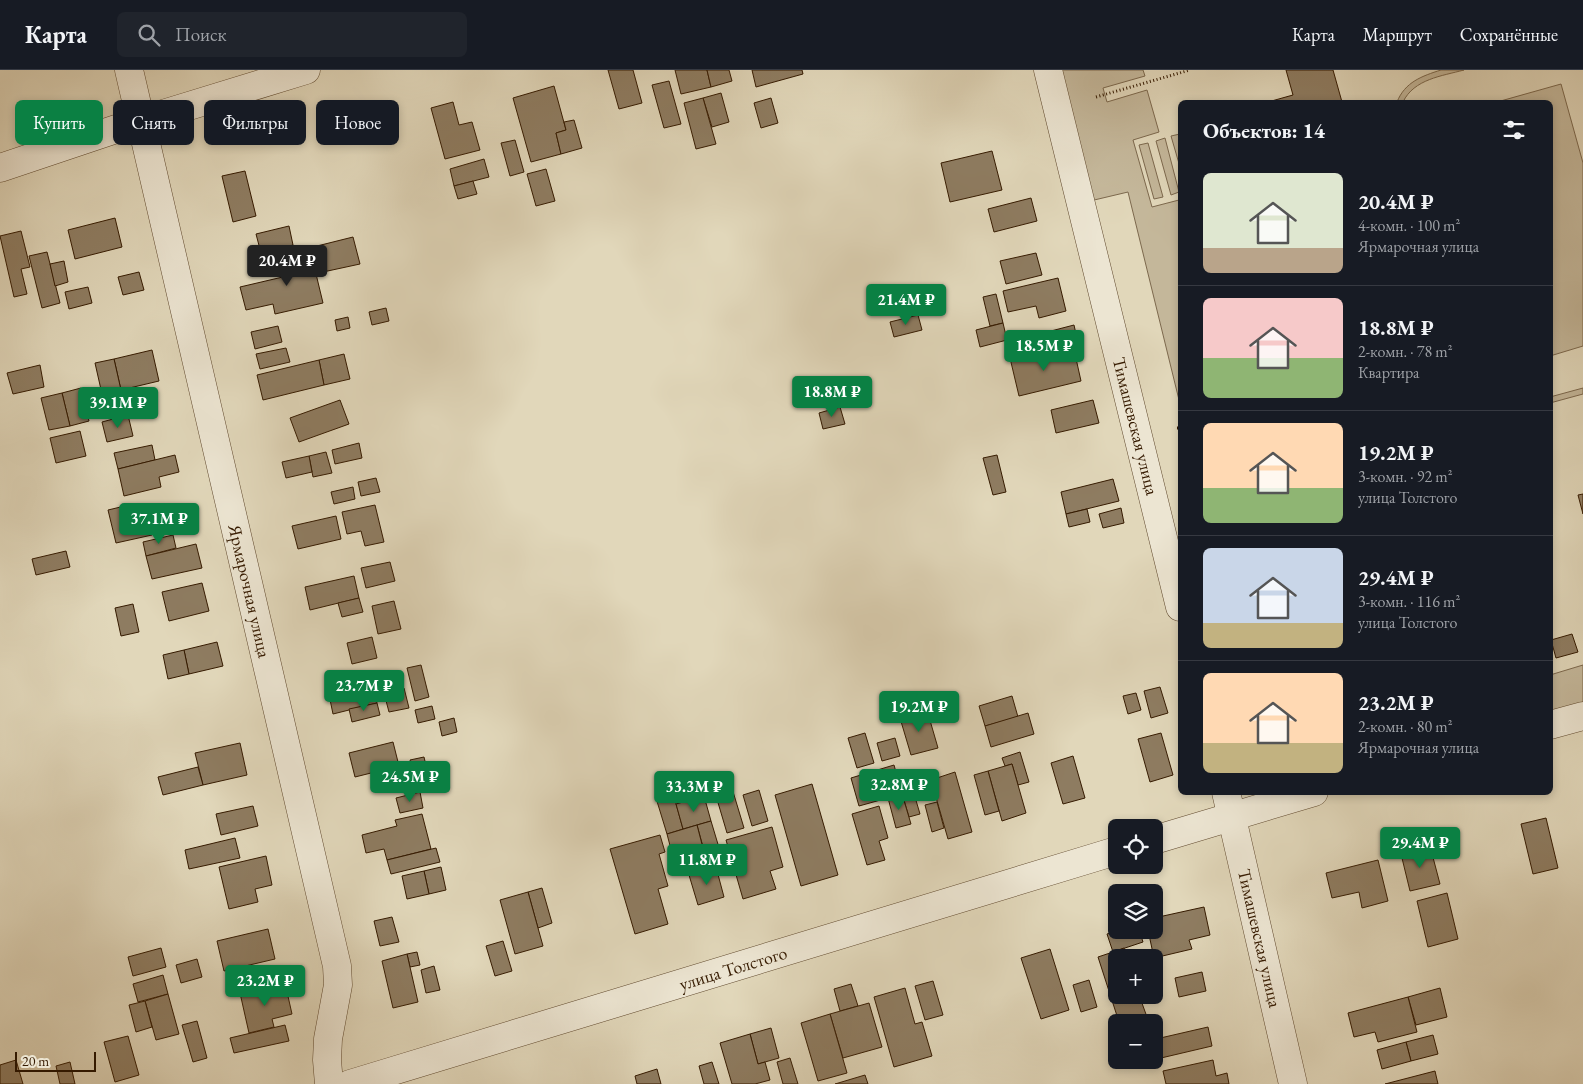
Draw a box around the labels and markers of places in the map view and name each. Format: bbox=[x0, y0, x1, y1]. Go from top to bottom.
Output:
pin: 20.4M ₽ bbox=[241, 244, 333, 287]
pin: 21.4M ₽ bbox=[860, 284, 952, 326]
pin: 18.5M ₽ bbox=[998, 330, 1090, 372]
pin: 18.8M ₽ bbox=[786, 376, 878, 418]
pin: 39.1M ₽ bbox=[72, 386, 164, 429]
pin: 37.1M ₽ bbox=[113, 502, 205, 545]
pin: 23.7M ₽ bbox=[318, 670, 410, 712]
pin: 19.2M ₽ bbox=[873, 690, 965, 733]
pin: 24.5M ₽ bbox=[364, 760, 456, 803]
pin: 32.8M ₽ bbox=[853, 768, 945, 811]
pin: 33.3M ₽ bbox=[648, 770, 740, 813]
pin: 29.4M ₽ bbox=[1374, 826, 1466, 869]
pin: 11.8M ₽ bbox=[661, 844, 753, 886]
pin: 23.2M ₽ bbox=[219, 964, 311, 1007]

